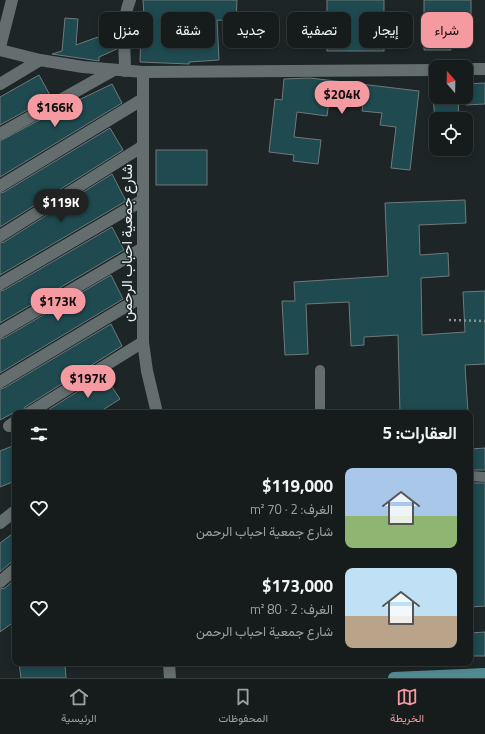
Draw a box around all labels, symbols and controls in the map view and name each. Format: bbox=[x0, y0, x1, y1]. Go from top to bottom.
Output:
chip: منزل bbox=[99, 12, 153, 48]
chip: شقة bbox=[161, 12, 215, 48]
chip: جديد bbox=[223, 12, 279, 48]
chip: تصفية bbox=[287, 12, 351, 48]
chip: إيجار bbox=[359, 12, 413, 48]
chip: شراء bbox=[421, 12, 473, 48]
north arrow bbox=[429, 60, 473, 104]
map controls bbox=[429, 60, 473, 156]
pin: $204K bbox=[314, 81, 370, 115]
text: $204K bbox=[324, 84, 360, 104]
pin: $166K bbox=[27, 94, 83, 128]
text: $166K bbox=[37, 97, 73, 117]
button: locate bbox=[429, 112, 473, 156]
street label: شارع جمعية احباب الرحمن bbox=[115, 164, 138, 322]
pin: $119K bbox=[33, 189, 89, 223]
text: $119K bbox=[43, 192, 79, 212]
pin: $173K bbox=[30, 288, 86, 322]
text: $173K bbox=[40, 291, 76, 311]
pin: $197K bbox=[60, 365, 116, 399]
text: $197K bbox=[70, 368, 106, 388]
text: العقارات: 5 bbox=[382, 420, 457, 446]
icon: filters bbox=[28, 423, 50, 445]
text: $119,000 bbox=[262, 473, 333, 499]
icon: home bbox=[377, 484, 425, 532]
icon: heart bbox=[28, 497, 50, 519]
text: الغرف: 2 · 70 m² bbox=[250, 499, 333, 519]
text: شارع جمعية احباب الرحمن bbox=[196, 521, 333, 541]
text: $173,000 bbox=[262, 573, 333, 599]
icon: home bbox=[377, 584, 425, 632]
icon: heart bbox=[28, 597, 50, 619]
text: الغرف: 2 · 80 m² bbox=[250, 599, 333, 619]
text: شارع جمعية احباب الرحمن bbox=[196, 621, 333, 641]
tab: الرئيسية bbox=[61, 686, 97, 728]
tab: المحفوظات bbox=[219, 686, 268, 728]
tab: الخريطة bbox=[390, 686, 424, 728]

